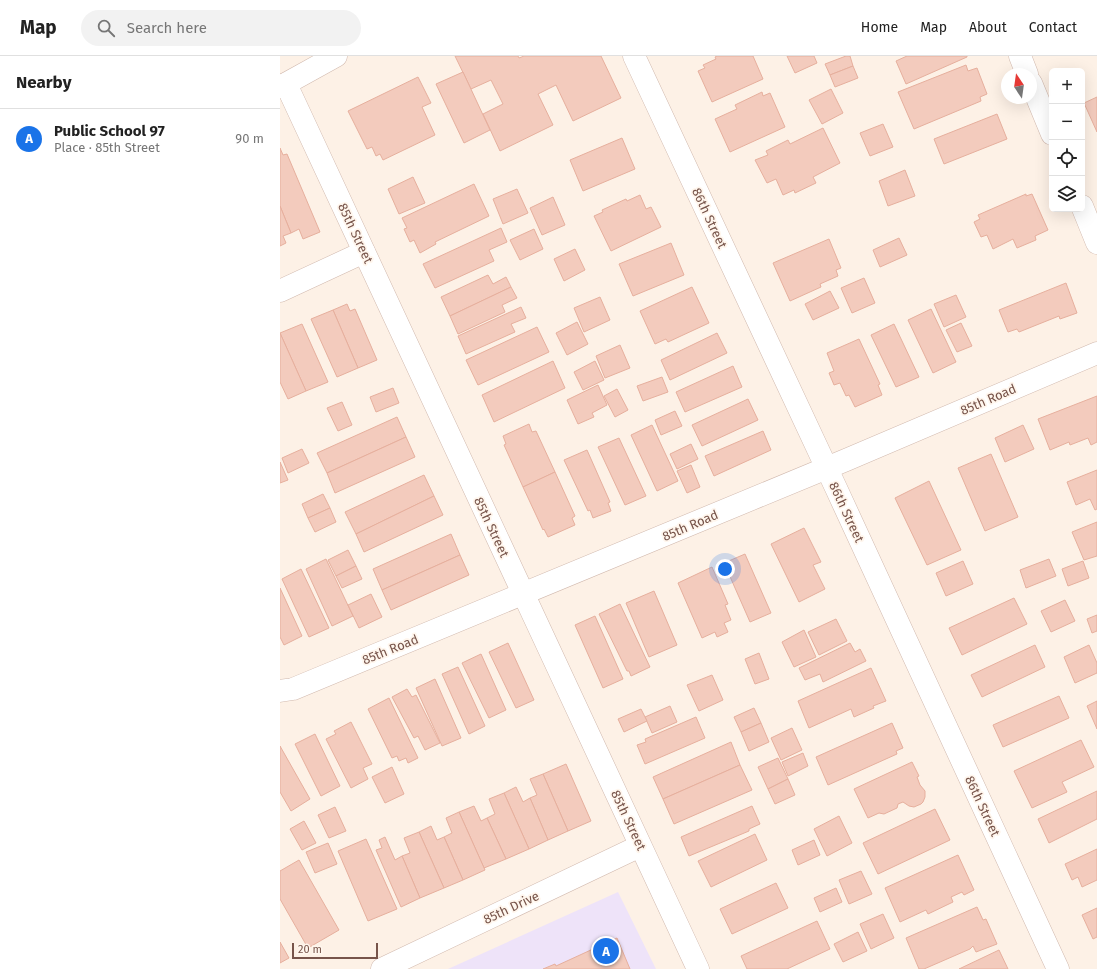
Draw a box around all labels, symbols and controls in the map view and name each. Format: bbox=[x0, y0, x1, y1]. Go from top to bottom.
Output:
search box bbox=[81, 10, 361, 46]
text: Map bbox=[20, 16, 57, 39]
icon: search bbox=[95, 17, 117, 39]
text: Search here bbox=[127, 19, 207, 37]
text: Home bbox=[861, 19, 898, 36]
text: Map bbox=[920, 19, 947, 36]
text: About bbox=[969, 19, 1007, 36]
text: Contact bbox=[1029, 19, 1077, 36]
north arrow bbox=[1001, 68, 1037, 104]
map controls bbox=[1049, 68, 1085, 212]
button: + bbox=[1049, 68, 1085, 104]
text: Nearby bbox=[16, 72, 71, 93]
button: − bbox=[1049, 104, 1085, 140]
text: Public School 97 bbox=[54, 122, 165, 140]
text: A bbox=[25, 131, 33, 146]
text: 90 m bbox=[235, 131, 264, 146]
text: Place · 85th Street bbox=[54, 140, 160, 155]
button: locate bbox=[1049, 140, 1085, 176]
button: layers bbox=[1049, 176, 1085, 212]
street label: 86th Street bbox=[689, 186, 730, 251]
street label: 85th Street bbox=[335, 201, 376, 266]
street label: 85th Road bbox=[958, 381, 1018, 418]
street label: 86th Street bbox=[826, 480, 867, 545]
street label: 85th Street bbox=[471, 495, 512, 560]
street label: 85th Road bbox=[660, 507, 720, 544]
your location bbox=[715, 559, 735, 579]
street label: 85th Road bbox=[360, 631, 421, 668]
street label: 86th Street bbox=[962, 774, 1003, 839]
street label: 85th Street bbox=[608, 788, 649, 853]
street label: 85th Drive bbox=[481, 888, 541, 927]
pin: A bbox=[593, 936, 619, 966]
scale bar bbox=[292, 941, 378, 960]
text: 20 m bbox=[298, 943, 322, 956]

